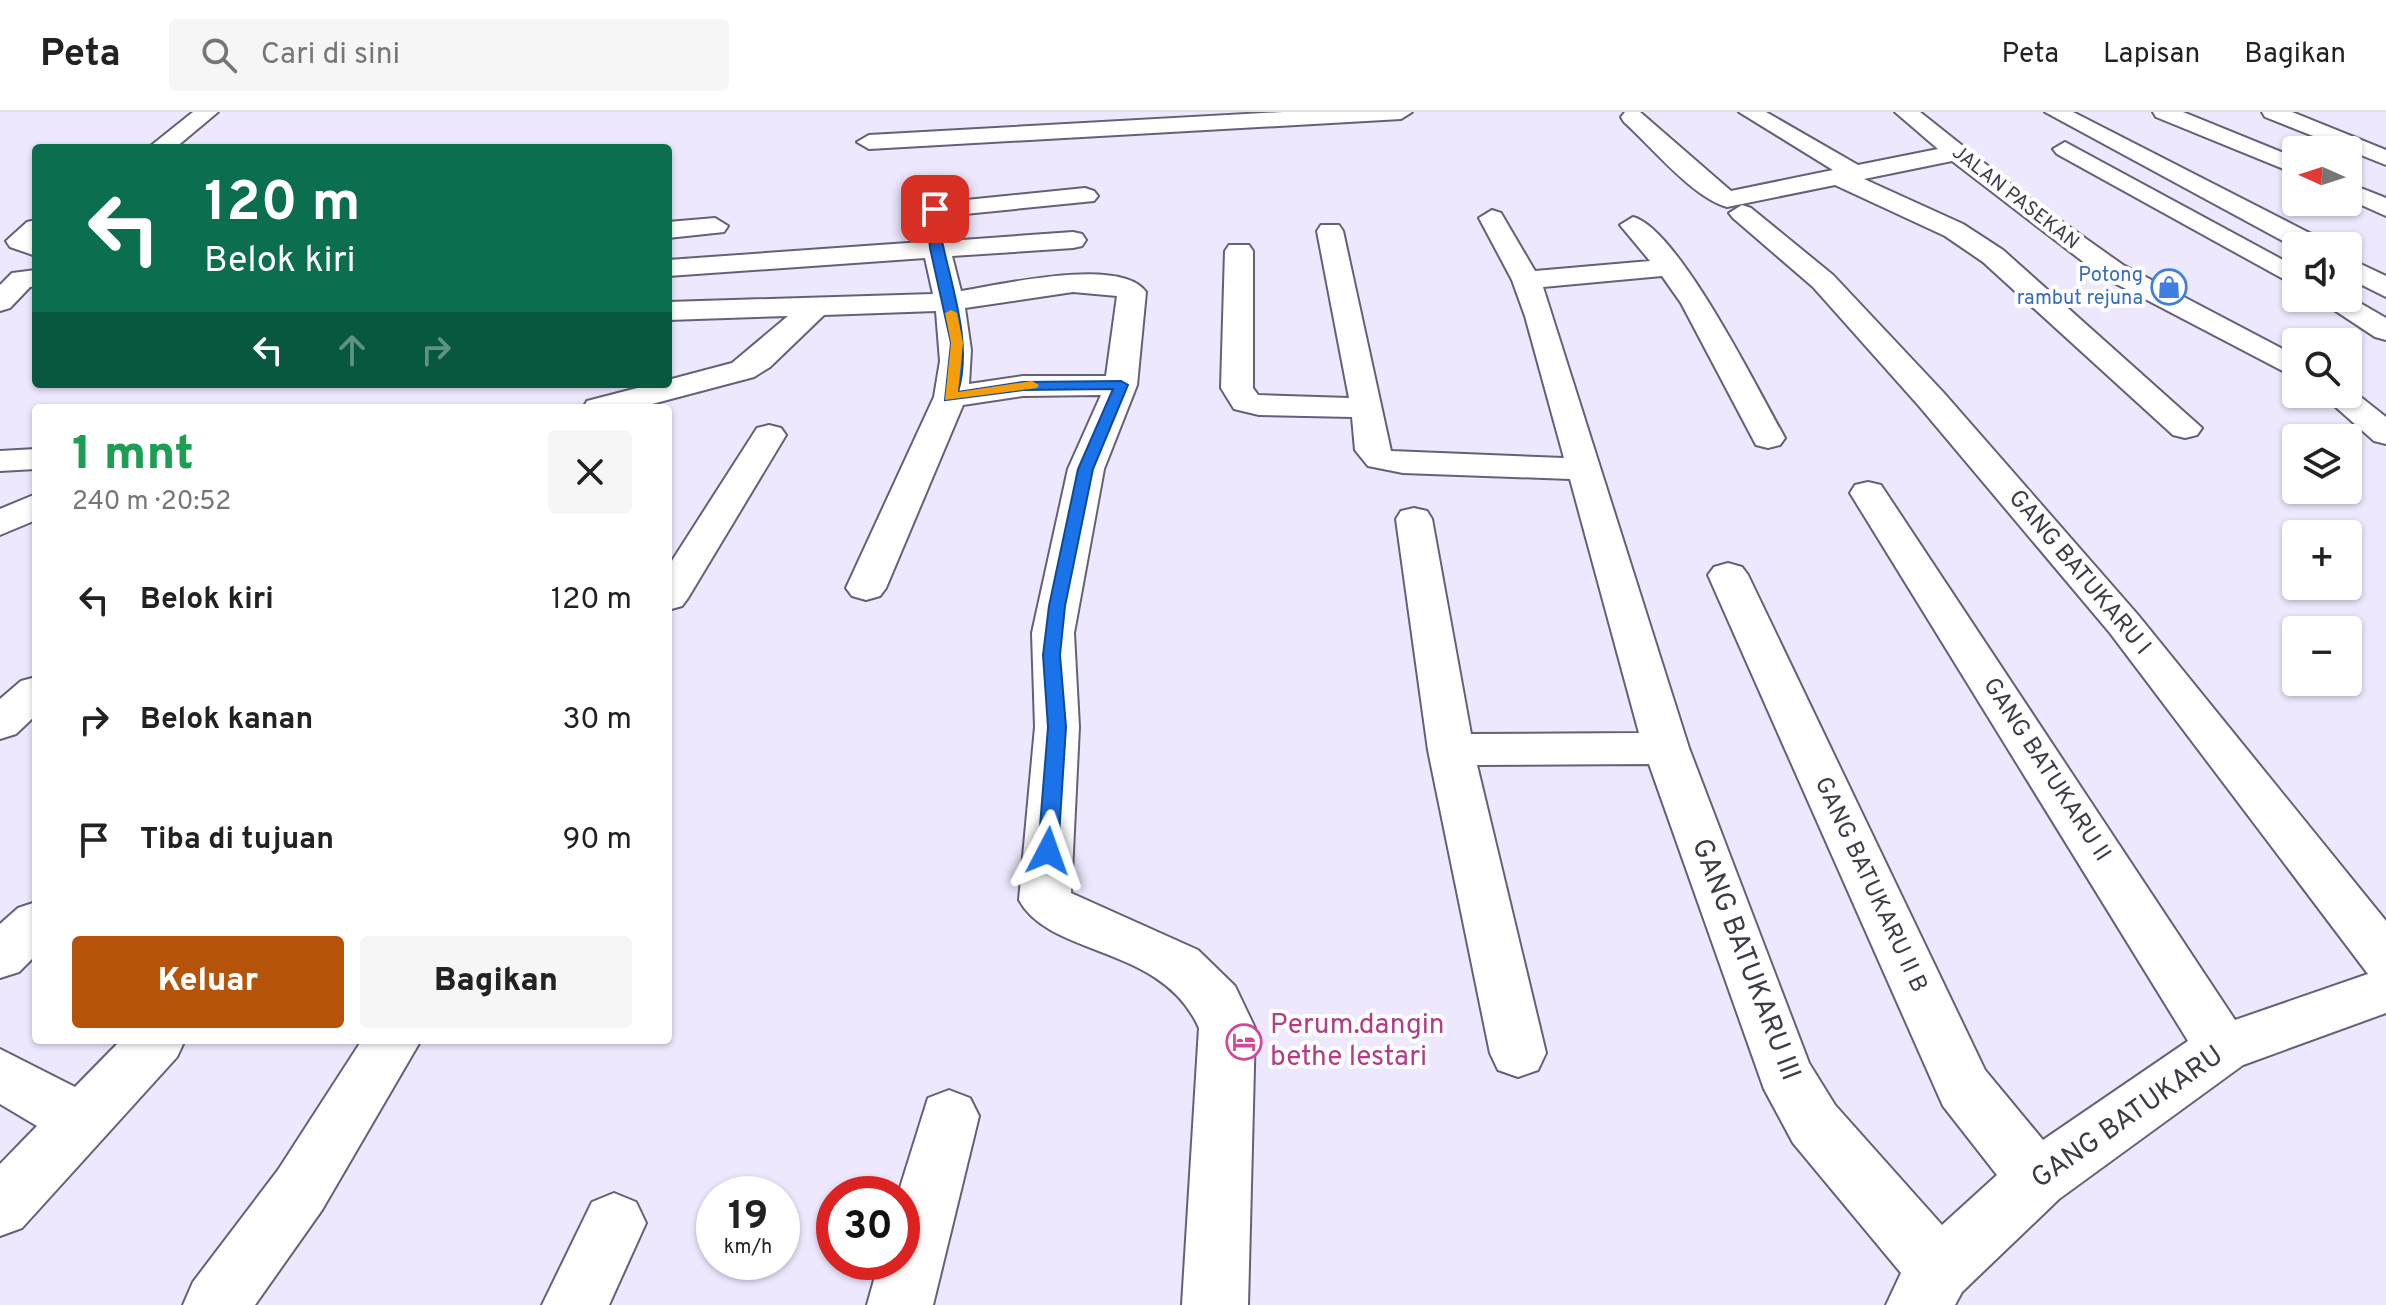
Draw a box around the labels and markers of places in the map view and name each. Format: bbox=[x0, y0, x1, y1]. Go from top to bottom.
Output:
pin bbox=[901, 175, 969, 243]
place label: Potong rambut rejuna bbox=[2017, 263, 2143, 312]
shop icon: Potong rambut rejuna bbox=[2150, 268, 2188, 306]
place label: Perum.dangin bethe lestari bbox=[1270, 1008, 1445, 1076]
hotel icon: Perum.dangin bethe lestari bbox=[1225, 1023, 1263, 1061]

